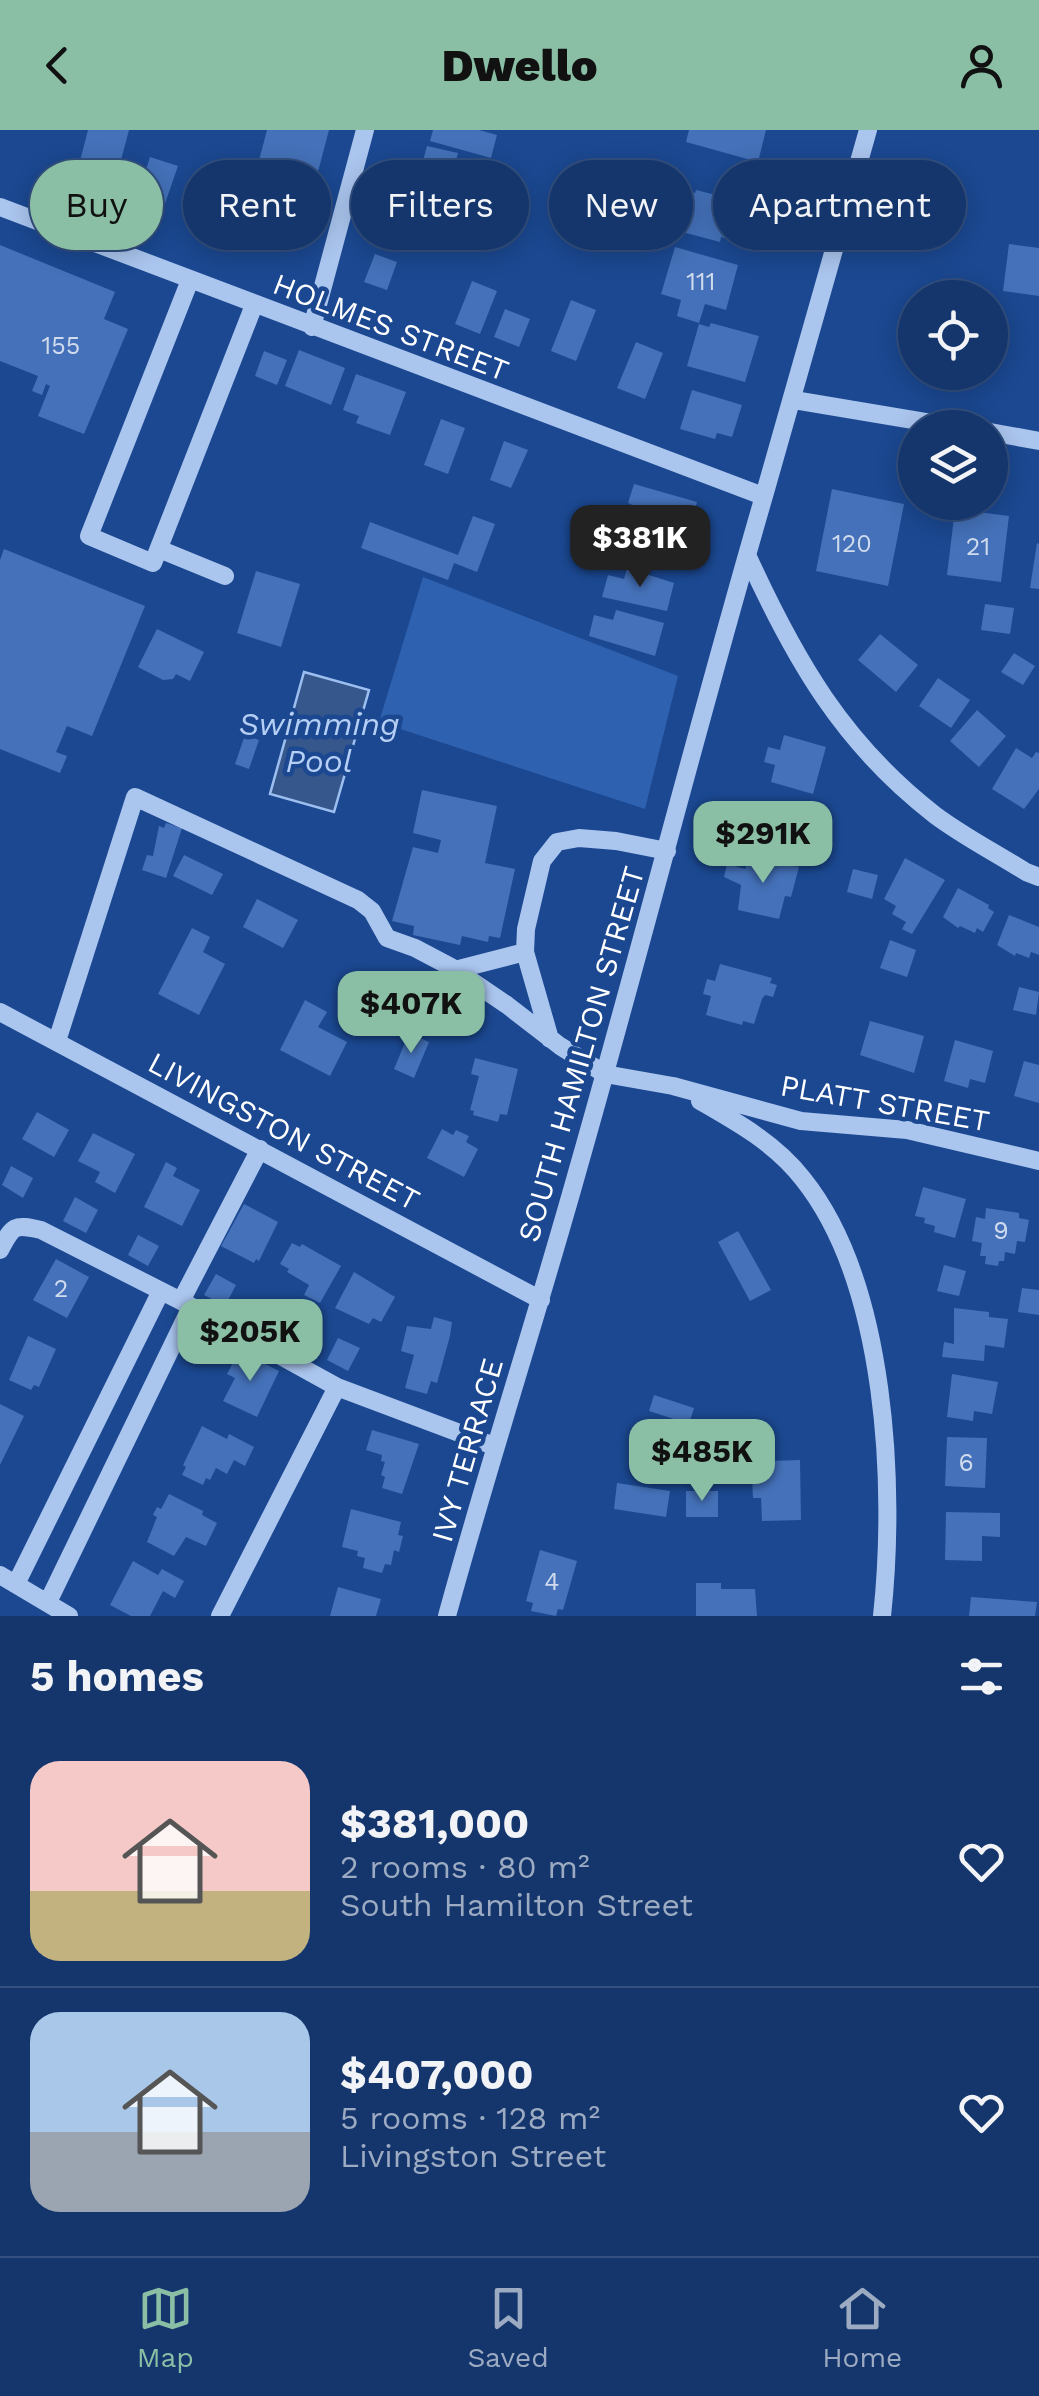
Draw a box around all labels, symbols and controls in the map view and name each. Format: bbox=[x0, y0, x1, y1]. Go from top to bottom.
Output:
icon: back bbox=[30, 38, 85, 93]
icon: person bbox=[954, 38, 1009, 93]
text: Dwello bbox=[441, 39, 598, 92]
chip: Buy bbox=[30, 160, 163, 250]
chip: Rent bbox=[183, 160, 331, 250]
chip: Filters bbox=[351, 160, 529, 250]
chip: New bbox=[549, 160, 693, 250]
chip: Apartment bbox=[713, 160, 966, 250]
street label: HOLMES STREET bbox=[268, 266, 514, 388]
house number: 111 bbox=[686, 267, 716, 296]
map controls bbox=[898, 280, 1008, 520]
button: locate bbox=[898, 280, 1008, 390]
house number: 155 bbox=[42, 331, 80, 360]
button: layers bbox=[898, 410, 1008, 520]
pin: $381K bbox=[570, 505, 710, 590]
text: $381K bbox=[592, 518, 688, 556]
house number: 120 bbox=[832, 529, 872, 558]
house number: 21 bbox=[966, 532, 990, 561]
water label: Swimming Pool bbox=[238, 705, 400, 780]
pin: $291K bbox=[693, 801, 833, 886]
text: $291K bbox=[715, 814, 811, 852]
street label: SOUTH HAMILTON STREET bbox=[511, 862, 651, 1246]
pin: $407K bbox=[341, 971, 481, 1056]
text: $407K bbox=[360, 984, 462, 1022]
street label: LIVINGSTON STREET bbox=[142, 1045, 426, 1217]
street label: PLATT STREET bbox=[778, 1067, 992, 1139]
house number: 9 bbox=[993, 1216, 1009, 1245]
house number: 2 bbox=[54, 1274, 68, 1303]
pin: $205K bbox=[180, 1299, 320, 1384]
text: $205K bbox=[200, 1312, 300, 1350]
street label: IVY TERRACE bbox=[424, 1354, 510, 1546]
pin: $485K bbox=[632, 1419, 772, 1504]
text: $485K bbox=[651, 1432, 753, 1470]
house number: 6 bbox=[958, 1448, 974, 1477]
house number: 4 bbox=[544, 1567, 560, 1596]
icon: filters bbox=[954, 1649, 1009, 1704]
text: 5 homes bbox=[30, 1652, 204, 1701]
text: $381,000 bbox=[340, 1799, 529, 1848]
icon: home bbox=[110, 1801, 230, 1921]
icon: heart bbox=[954, 1834, 1009, 1889]
text: 2 rooms · 80 m² bbox=[340, 1848, 590, 1886]
text: South Hamilton Street bbox=[340, 1886, 693, 1924]
text: $407,000 bbox=[340, 2050, 533, 2099]
icon: home bbox=[110, 2052, 230, 2172]
icon: heart bbox=[954, 2085, 1009, 2140]
text: 5 rooms · 128 m² bbox=[340, 2099, 600, 2137]
text: Livingston Street bbox=[340, 2137, 606, 2175]
tab: Map bbox=[137, 2281, 194, 2374]
tab: Saved bbox=[467, 2281, 549, 2374]
tab: Home bbox=[822, 2281, 902, 2374]

